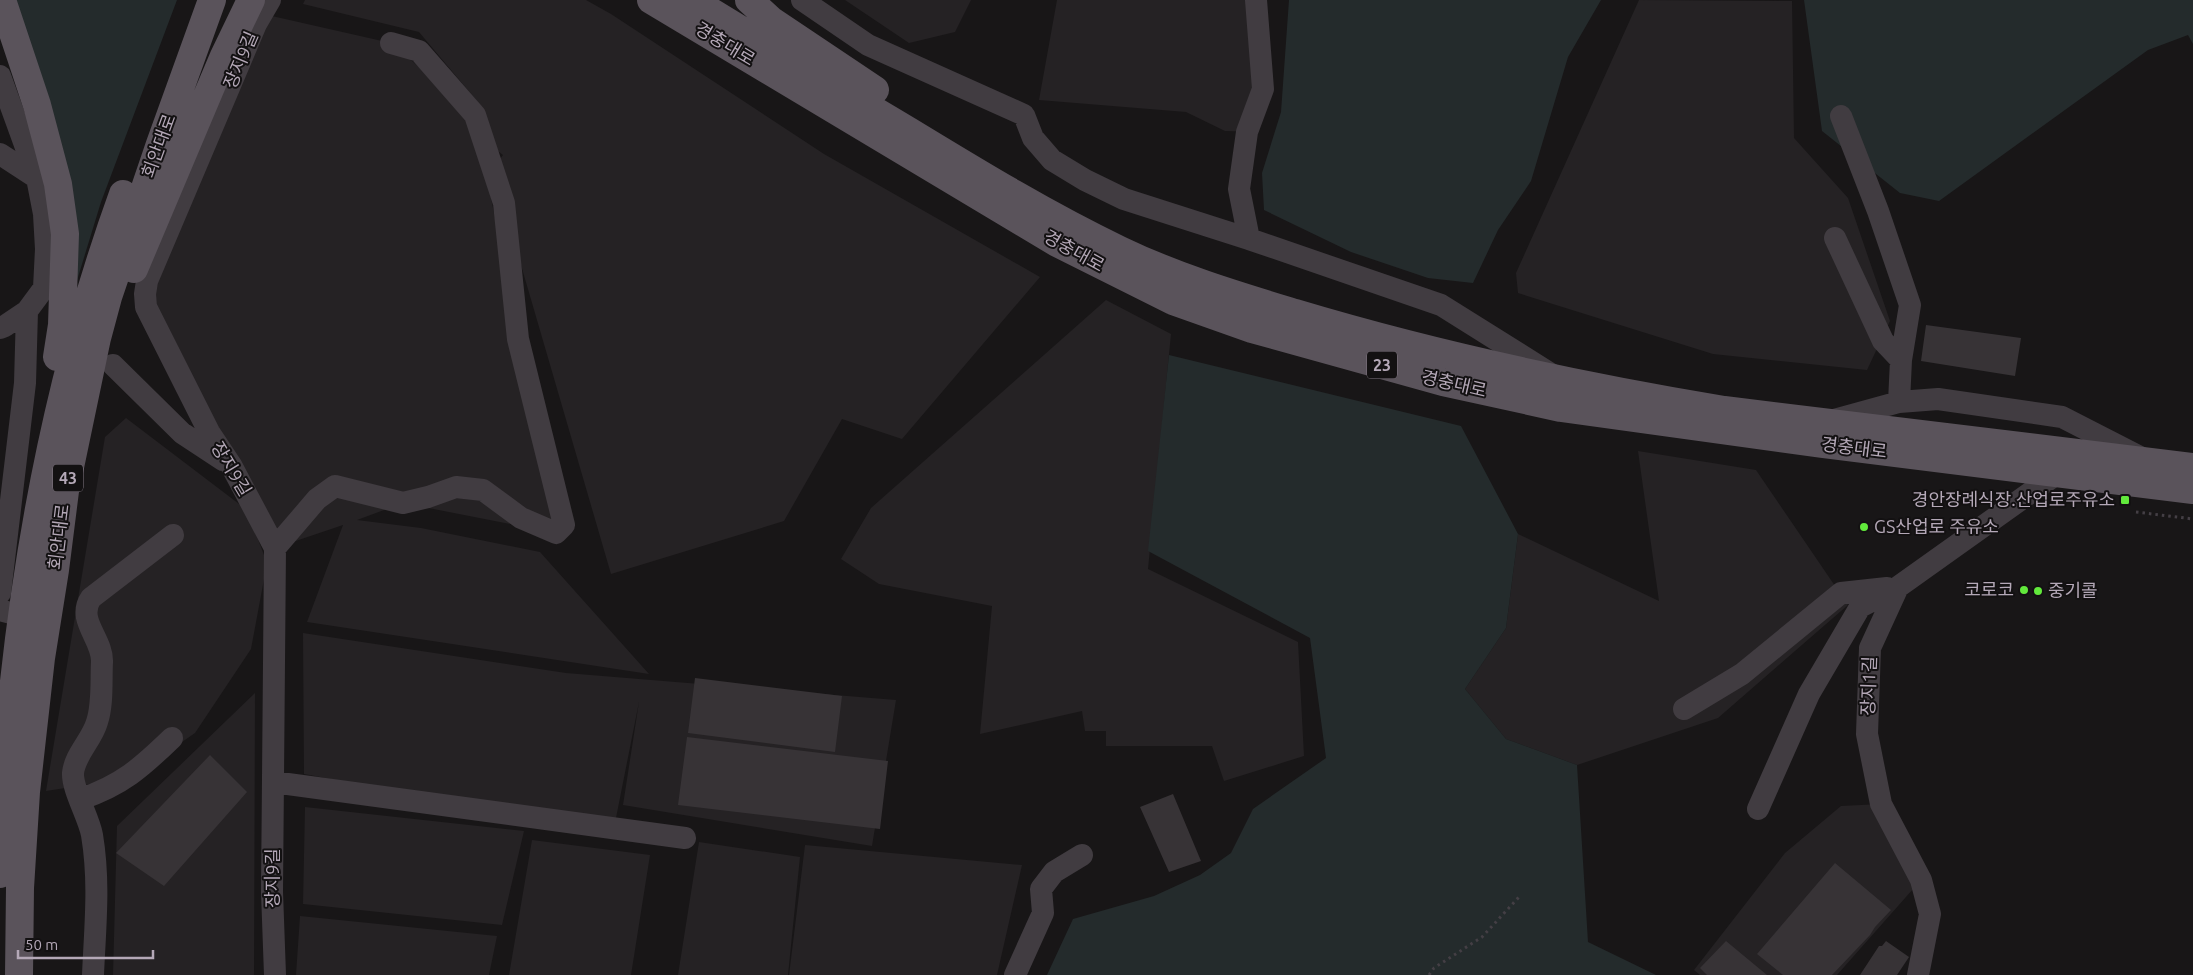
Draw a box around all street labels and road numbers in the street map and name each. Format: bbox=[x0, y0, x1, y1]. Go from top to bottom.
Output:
street label: 경충대로 bbox=[692, 18, 759, 69]
street label: 장지9길 bbox=[219, 28, 261, 91]
street label: 회안대로 bbox=[137, 111, 179, 180]
street label: 경충대로 bbox=[1041, 225, 1108, 275]
road number: 23 bbox=[1367, 352, 1397, 378]
street label: 경충대로 bbox=[1420, 366, 1489, 400]
street label: 경충대로 bbox=[1820, 433, 1888, 461]
street label: 장지9길 bbox=[208, 438, 256, 499]
road number: 43 bbox=[53, 464, 83, 492]
street label: 회안대로 bbox=[44, 503, 72, 571]
street label: 장지1길 bbox=[1857, 656, 1879, 716]
street label: 장지9길 bbox=[262, 848, 282, 908]

